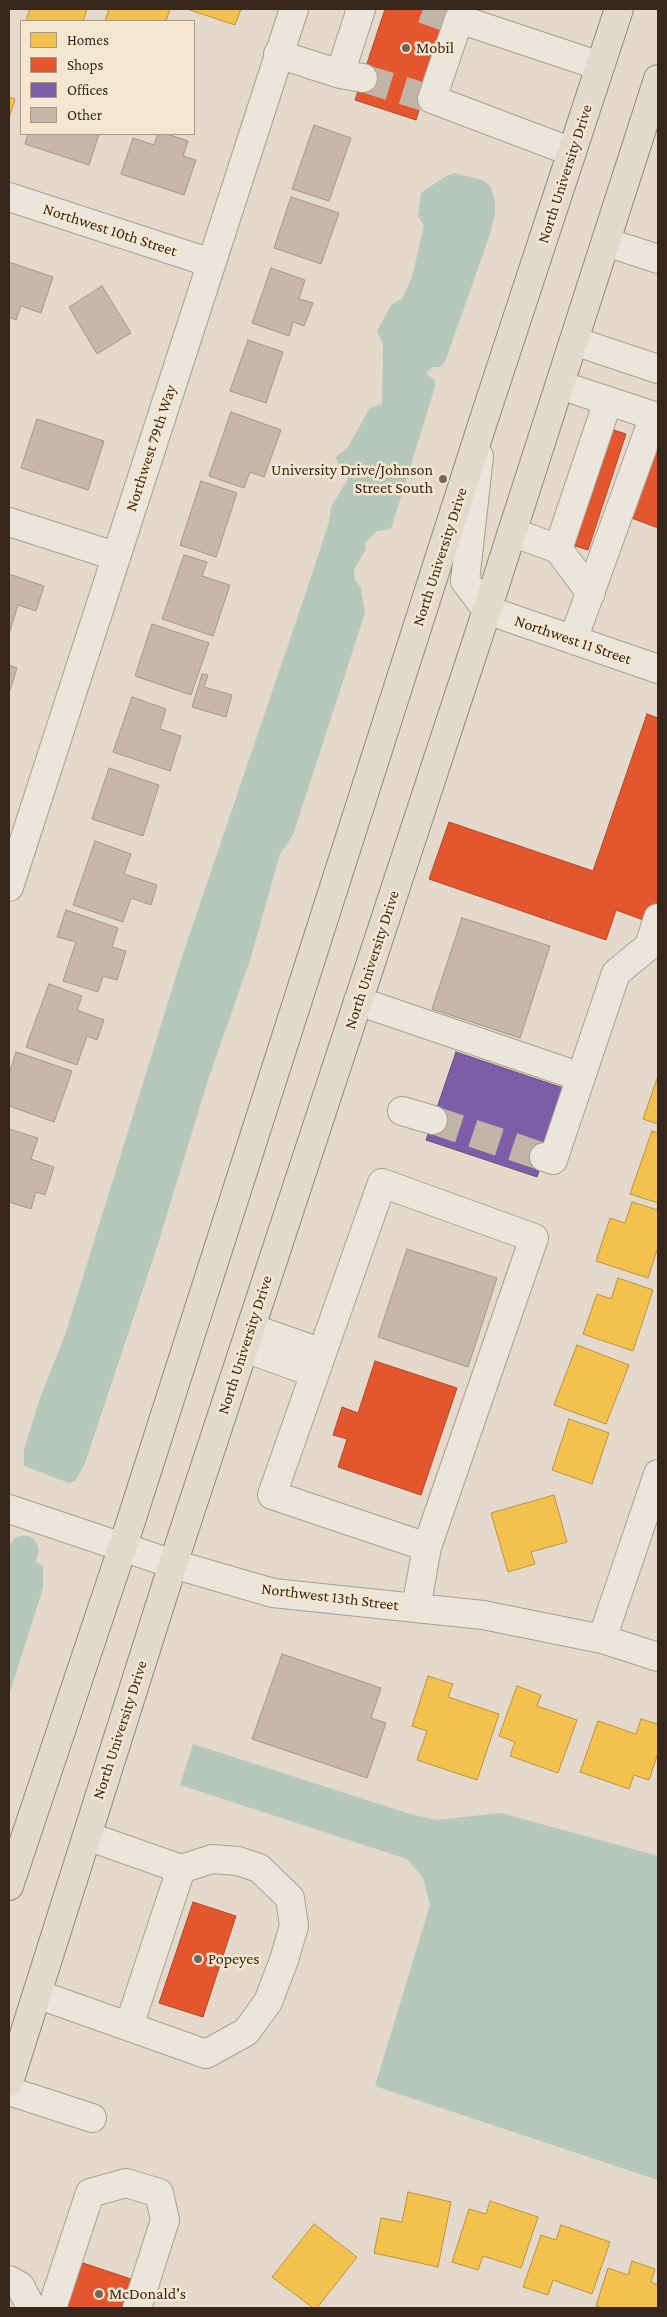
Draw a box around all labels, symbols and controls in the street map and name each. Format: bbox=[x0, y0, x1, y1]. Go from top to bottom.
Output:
legend bbox=[20, 20, 195, 135]
text: Homes bbox=[67, 32, 109, 48]
place label: Mobil bbox=[416, 38, 454, 58]
marker: Mobil bbox=[400, 42, 412, 54]
text: Shops bbox=[67, 57, 103, 73]
text: Offices bbox=[67, 82, 108, 98]
street label: North University Drive bbox=[534, 102, 596, 246]
text: Other bbox=[67, 107, 102, 123]
street label: Northwest 10th Street bbox=[41, 199, 179, 261]
street label: Northwest 79th Way bbox=[121, 382, 181, 514]
place label: University Drive/Johnson Street South bbox=[271, 460, 433, 498]
marker: University Drive/Johnson Street South bbox=[437, 473, 449, 485]
street label: North University Drive bbox=[409, 485, 471, 629]
street label: Northwest 11 Street bbox=[512, 611, 634, 669]
street label: North University Drive bbox=[341, 888, 403, 1032]
street label: North University Drive bbox=[214, 1273, 276, 1417]
street label: Northwest 13th Street bbox=[260, 1579, 400, 1615]
street label: North University Drive bbox=[89, 1658, 151, 1802]
place label: Popeyes bbox=[208, 1949, 260, 1969]
marker: Popeyes bbox=[192, 1953, 204, 1965]
place label: McDonald's bbox=[109, 2284, 186, 2304]
marker: McDonald's bbox=[93, 2288, 105, 2300]

